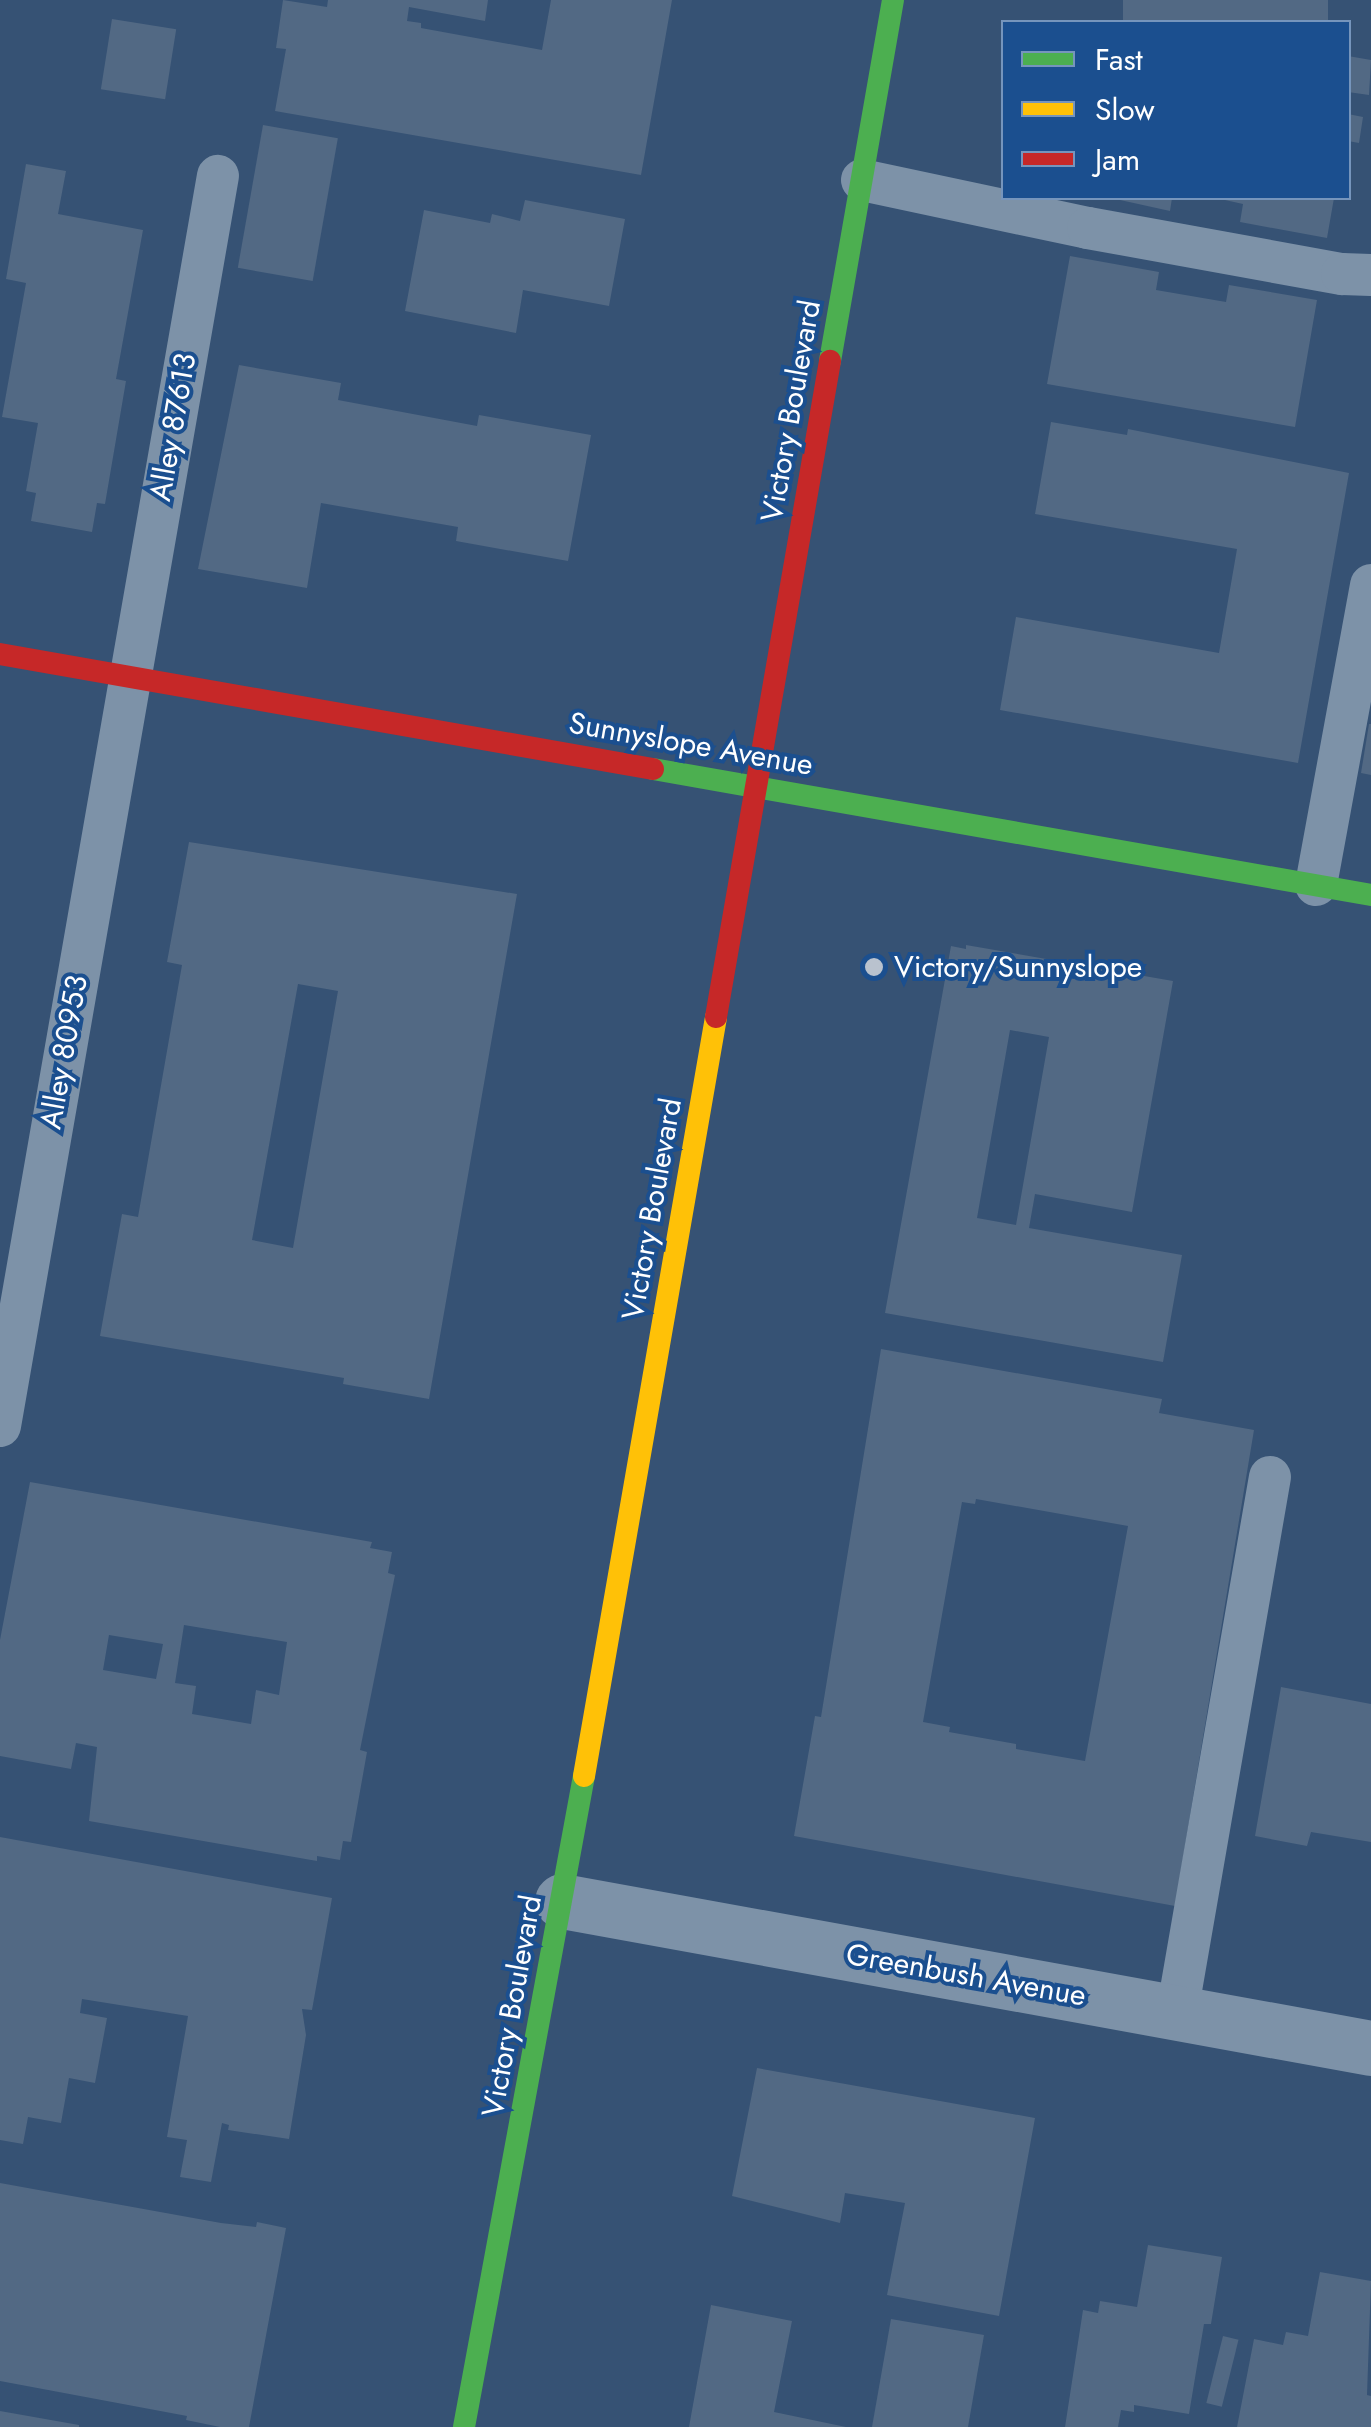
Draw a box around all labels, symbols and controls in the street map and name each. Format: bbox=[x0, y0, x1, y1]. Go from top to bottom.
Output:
legend bbox=[1001, 20, 1351, 200]
text: Fast bbox=[1095, 38, 1143, 81]
text: Slow bbox=[1095, 88, 1155, 131]
text: Jam bbox=[1095, 138, 1140, 181]
street label: Victory Boulevard bbox=[754, 297, 828, 525]
street label: Alley 87613 bbox=[142, 350, 204, 504]
street label: Sunnyslope Avenue bbox=[566, 705, 816, 783]
place label: Victory/Sunnyslope bbox=[894, 949, 1142, 985]
marker: Victory/Sunnyslope bbox=[863, 956, 885, 978]
street label: Alley 80953 bbox=[33, 972, 95, 1132]
street label: Victory Boulevard bbox=[615, 1095, 689, 1323]
street label: Victory Boulevard bbox=[475, 1892, 549, 2120]
street label: Greenbush Avenue bbox=[843, 1936, 1089, 2014]

